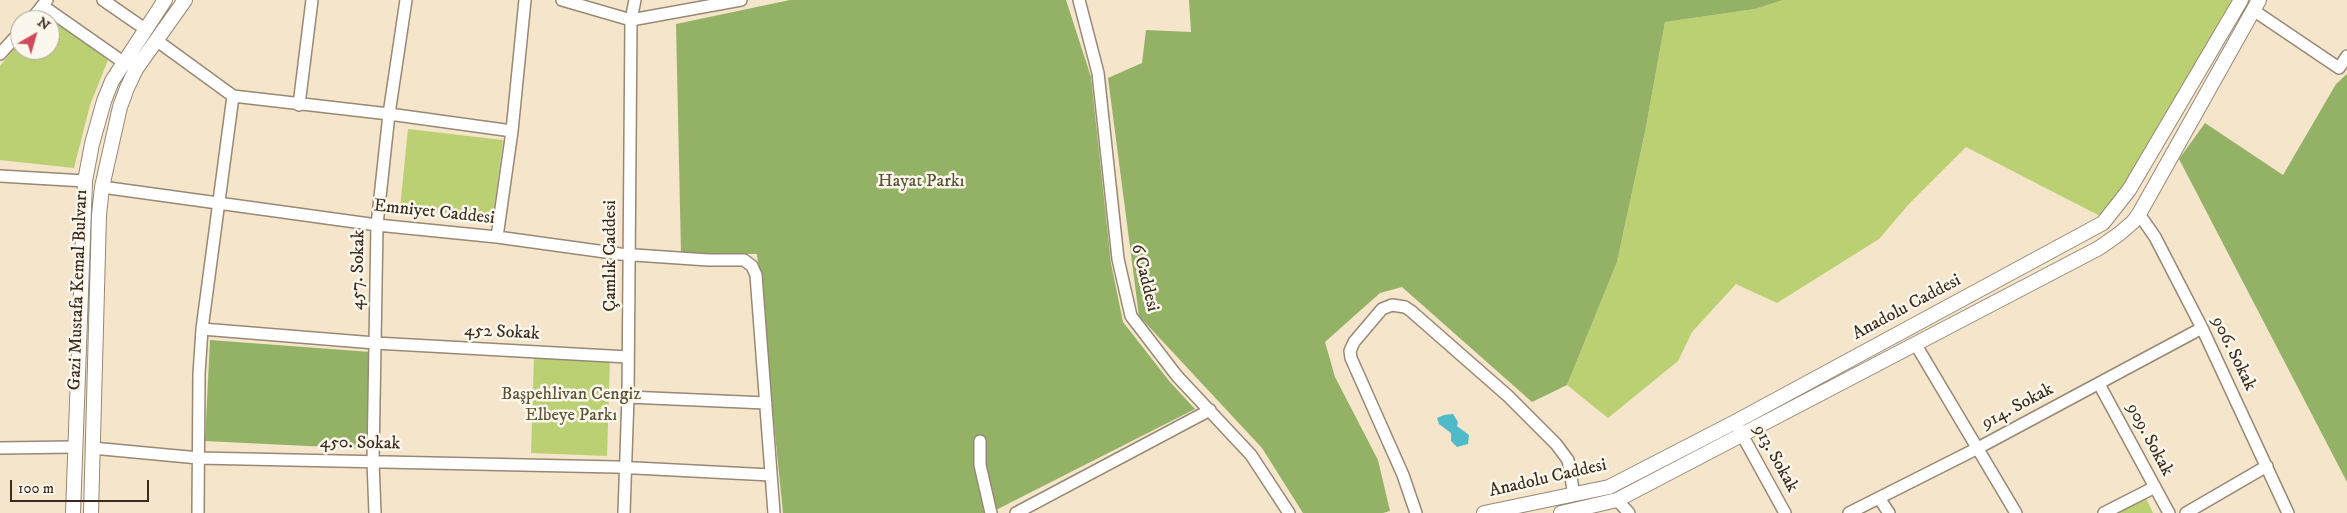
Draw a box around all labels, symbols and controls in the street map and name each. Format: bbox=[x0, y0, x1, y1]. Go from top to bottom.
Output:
north arrow bbox=[10, 10, 60, 60]
text: N bbox=[34, 13, 54, 35]
park label: Hayat Parkı bbox=[878, 171, 964, 193]
street label: Gazi Mustafa Kemal Bulvarı bbox=[65, 189, 93, 391]
street label: Emniyet Caddesi bbox=[372, 196, 496, 230]
street label: Çamlık Caddesi bbox=[600, 200, 622, 312]
street label: 457. Sokak bbox=[348, 230, 370, 310]
street label: 6 Caddesi bbox=[1125, 242, 1163, 314]
street label: Anadolu Caddesi bbox=[1849, 270, 1965, 346]
street label: 906. Sokak bbox=[2206, 313, 2260, 395]
street label: 452 Sokak bbox=[464, 320, 540, 346]
street label: 914. Sokak bbox=[1978, 379, 2058, 435]
park label: Başpehlivan Cengiz Elbeye Parkı bbox=[501, 384, 641, 426]
street label: 909. Sokak bbox=[2121, 400, 2177, 480]
street label: 913. Sokak bbox=[1748, 421, 1802, 497]
street label: 450. Sokak bbox=[320, 432, 400, 456]
street label: Anadolu Caddesi bbox=[1487, 455, 1609, 503]
scale bar bbox=[12, 470, 151, 502]
text: 100 m bbox=[18, 479, 54, 498]

